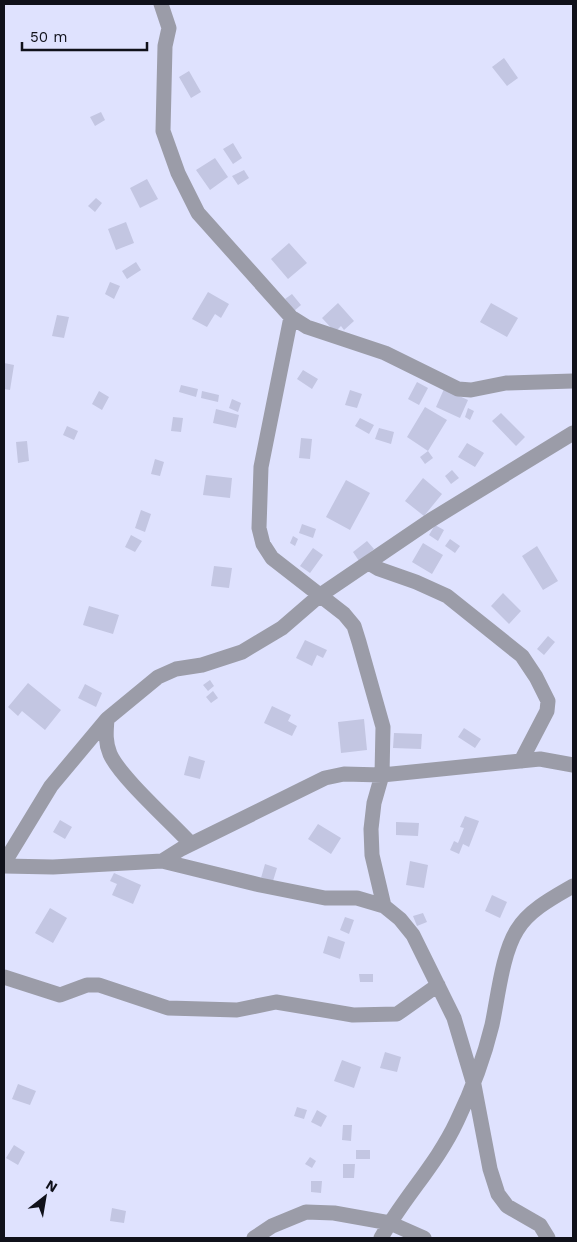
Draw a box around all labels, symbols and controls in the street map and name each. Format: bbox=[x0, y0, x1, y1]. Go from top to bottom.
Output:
scale bar bbox=[22, 20, 148, 52]
text: 50 m bbox=[30, 28, 67, 46]
north arrow bbox=[20, 1172, 70, 1222]
text: N bbox=[43, 1176, 60, 1195]

